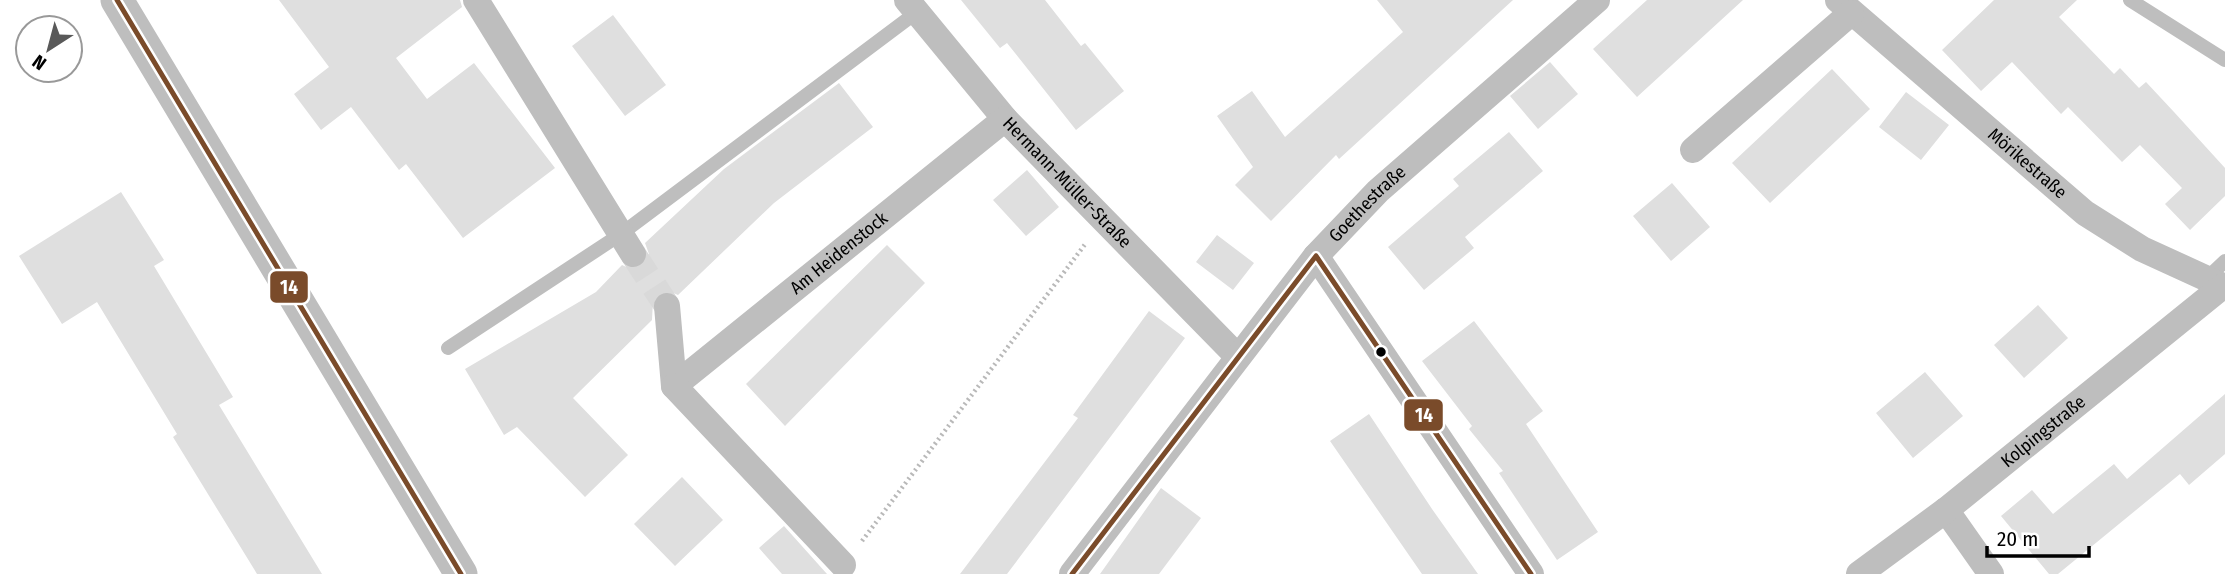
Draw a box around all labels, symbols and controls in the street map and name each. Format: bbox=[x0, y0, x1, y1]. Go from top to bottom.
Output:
north arrow bbox=[14, 14, 84, 84]
text: N bbox=[28, 50, 51, 75]
street label: Hermann-Müller-Straße bbox=[998, 112, 1136, 253]
street label: Mörikestraße bbox=[1983, 123, 2071, 203]
street label: Goethestraße bbox=[1324, 161, 1410, 247]
street label: Am Heidenstock bbox=[786, 207, 892, 299]
line badge: 14 bbox=[269, 270, 309, 304]
text: 14 bbox=[280, 276, 298, 299]
unlabelled marker bbox=[1374, 345, 1388, 359]
street label: Kolpingstraße bbox=[1997, 391, 2090, 472]
line badge: 14 bbox=[1403, 398, 1444, 432]
text: 14 bbox=[1415, 404, 1433, 427]
scale bar bbox=[1987, 514, 2088, 558]
text: 20 m bbox=[1997, 526, 2038, 552]

